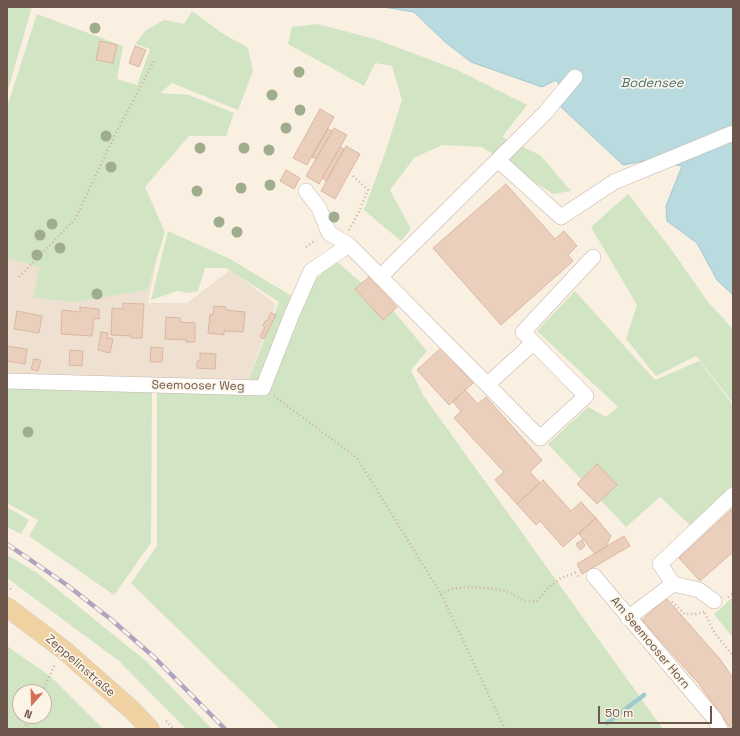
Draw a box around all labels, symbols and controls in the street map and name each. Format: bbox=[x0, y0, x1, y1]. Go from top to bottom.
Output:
water label: Bodensee bbox=[621, 75, 683, 91]
street label: Seemooser Weg bbox=[151, 378, 245, 394]
street label: Am Seemooser Horn bbox=[607, 594, 693, 692]
street label: Zeppelinstraße bbox=[42, 632, 118, 700]
north arrow bbox=[12, 684, 52, 724]
scale bar bbox=[600, 698, 714, 724]
text: 50 m bbox=[605, 705, 633, 721]
text: N bbox=[22, 706, 34, 722]

